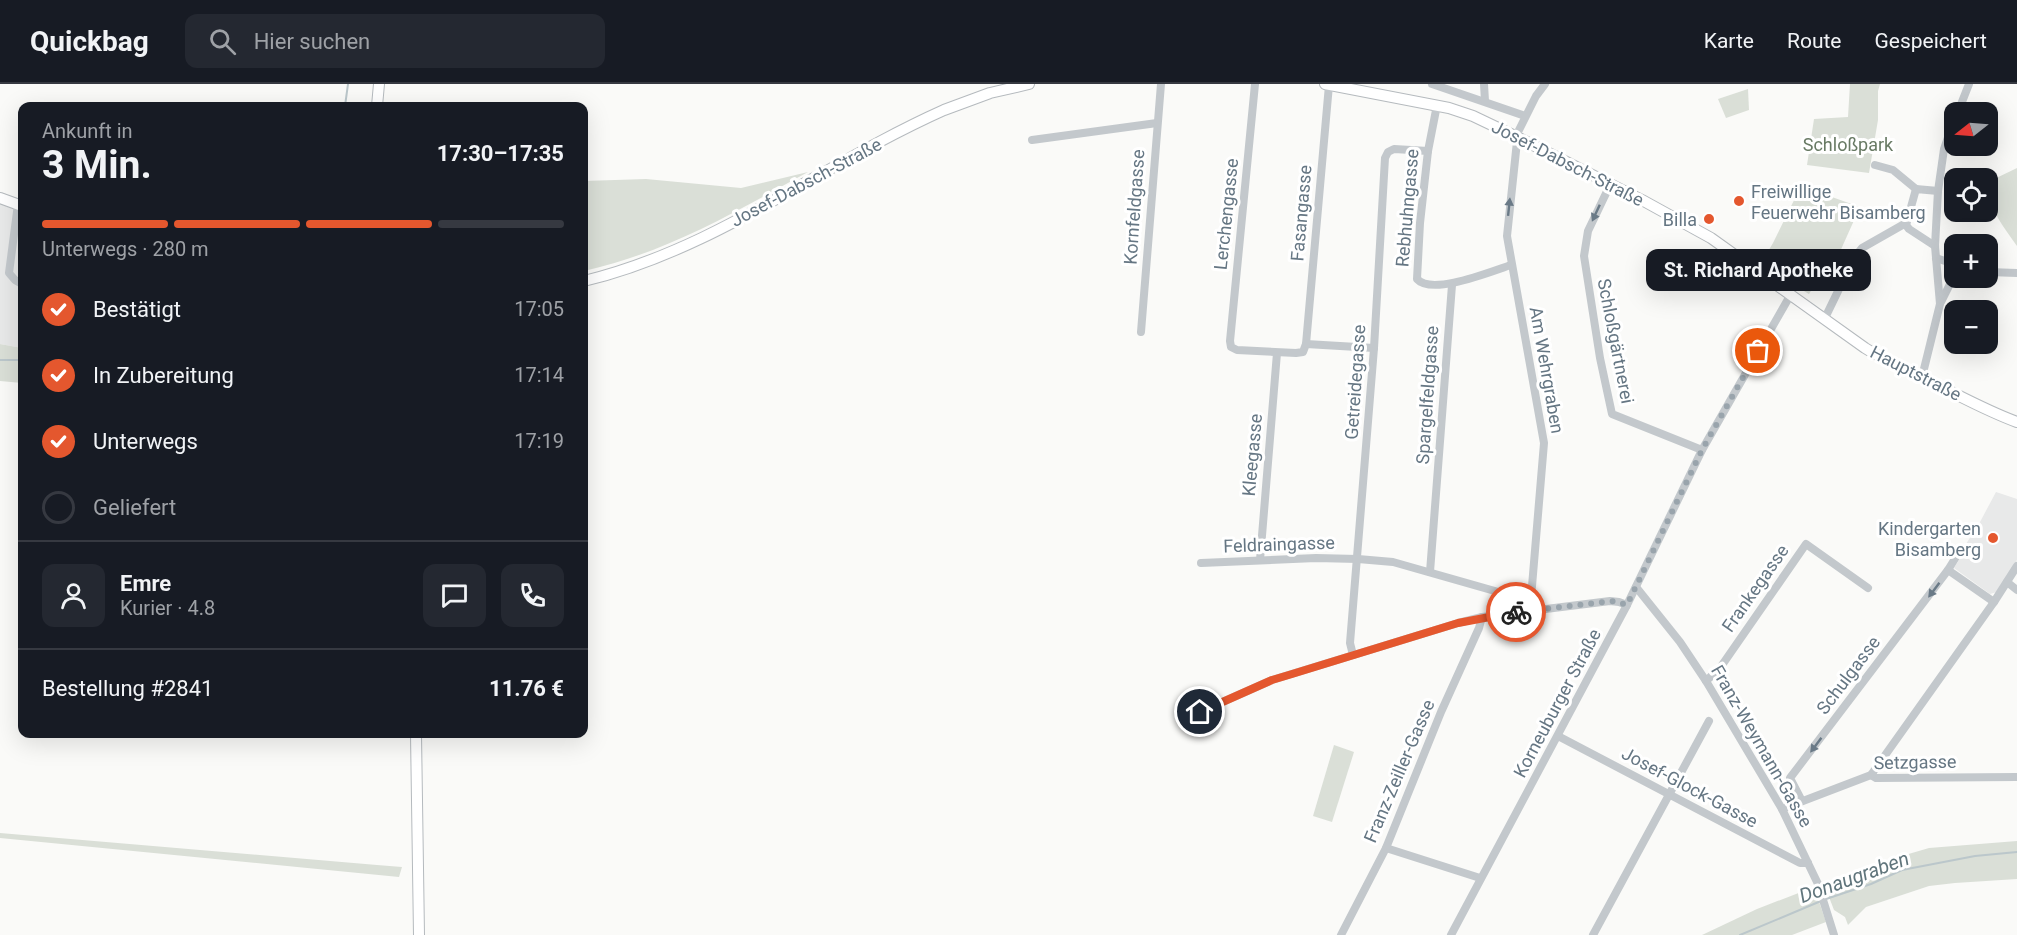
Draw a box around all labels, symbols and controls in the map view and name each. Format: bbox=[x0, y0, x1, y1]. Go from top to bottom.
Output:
search box bbox=[185, 14, 605, 68]
text: Quickbag bbox=[30, 25, 149, 58]
icon: search bbox=[206, 25, 239, 58]
text: Hier suchen bbox=[254, 29, 370, 54]
text: Karte bbox=[1704, 29, 1754, 53]
text: Route bbox=[1787, 29, 1841, 53]
text: Gespeichert bbox=[1874, 29, 1987, 53]
north arrow bbox=[1944, 102, 1998, 156]
map controls bbox=[1944, 102, 1998, 354]
street label: Josef-Dabsch-Straße bbox=[1488, 116, 1648, 210]
text: Ankunft in bbox=[42, 119, 133, 143]
street label: Josef-Dabsch-Straße bbox=[727, 133, 885, 231]
park label: Schloßpark bbox=[1803, 134, 1894, 155]
text: 17:30–17:35 bbox=[437, 141, 564, 166]
text: 3 Min. bbox=[42, 142, 152, 188]
street label: Rebhuhngasse bbox=[1391, 148, 1423, 268]
street label: Kornfeldgasse bbox=[1119, 149, 1149, 265]
street label: Lerchengasse bbox=[1210, 157, 1242, 271]
street label: Fasangasse bbox=[1286, 164, 1316, 262]
button: locate bbox=[1944, 168, 1998, 222]
place label: Freiwillige Feuerwehr Bisamberg bbox=[1751, 181, 1926, 223]
marker: Freiwillige Feuerwehr Bisamberg bbox=[1732, 194, 1746, 208]
one-way arrow bbox=[1504, 197, 1514, 216]
one-way arrow bbox=[1592, 205, 1601, 222]
place label: Billa bbox=[1663, 209, 1697, 230]
marker: Billa bbox=[1702, 212, 1716, 226]
button: + bbox=[1944, 234, 1998, 288]
text: Unterwegs · 280 m bbox=[42, 237, 209, 261]
callout: St. Richard Apotheke bbox=[1646, 249, 1870, 291]
text: St. Richard Apotheke bbox=[1664, 258, 1853, 282]
street label: Schloßgärtnerei bbox=[1594, 277, 1638, 405]
icon: check bbox=[42, 293, 75, 326]
text: Bestätigt bbox=[93, 297, 181, 322]
text: 17:05 bbox=[514, 297, 564, 321]
button: − bbox=[1944, 300, 1998, 354]
street label: Am Wehrgraben bbox=[1526, 305, 1568, 435]
street label: Getreidegasse bbox=[1341, 324, 1369, 440]
street label: Spargelfeldgasse bbox=[1412, 325, 1442, 465]
pin bbox=[1732, 325, 1783, 376]
icon: bag bbox=[1741, 334, 1774, 367]
street label: Hauptstraße bbox=[1867, 341, 1965, 405]
icon: check bbox=[42, 359, 75, 392]
text: In Zubereitung bbox=[93, 363, 234, 388]
text: 17:14 bbox=[514, 363, 564, 387]
street label: Kleegasse bbox=[1238, 413, 1266, 497]
icon: check bbox=[42, 425, 75, 458]
text: Unterwegs bbox=[93, 429, 198, 454]
text: 17:19 bbox=[514, 429, 564, 453]
text: Geliefert bbox=[93, 495, 176, 520]
place label: Kindergarten Bisamberg bbox=[1878, 518, 1981, 560]
marker: Kindergarten Bisamberg bbox=[1986, 531, 2000, 545]
street label: Feldraingasse bbox=[1223, 532, 1335, 556]
street label: Frankegasse bbox=[1717, 540, 1793, 636]
button: person bbox=[42, 564, 105, 627]
button: chat bbox=[423, 564, 486, 627]
button: phone bbox=[501, 564, 564, 627]
text: Emre bbox=[120, 571, 171, 596]
courier bbox=[1486, 582, 1546, 642]
one-way arrow bbox=[1928, 582, 1940, 597]
text: Kurier · 4.8 bbox=[120, 596, 215, 620]
icon: bike bbox=[1500, 596, 1533, 629]
street label: Korneuburger Straße bbox=[1509, 625, 1605, 781]
street label: Schulgasse bbox=[1812, 632, 1884, 718]
street label: Franz-Weymann-Gasse bbox=[1707, 661, 1817, 831]
text: Bestellung #2841 bbox=[42, 676, 213, 701]
text: 11.76 € bbox=[489, 676, 564, 701]
pin bbox=[1174, 686, 1225, 737]
icon: home bbox=[1183, 695, 1216, 728]
street label: Franz-Zeiller-Gasse bbox=[1359, 696, 1439, 846]
one-way arrow bbox=[1809, 737, 1822, 753]
street label: Josef-Glock-Gasse bbox=[1618, 742, 1762, 832]
street label: Setzgasse bbox=[1873, 751, 1957, 773]
water label: Donaugraben bbox=[1796, 846, 1912, 908]

